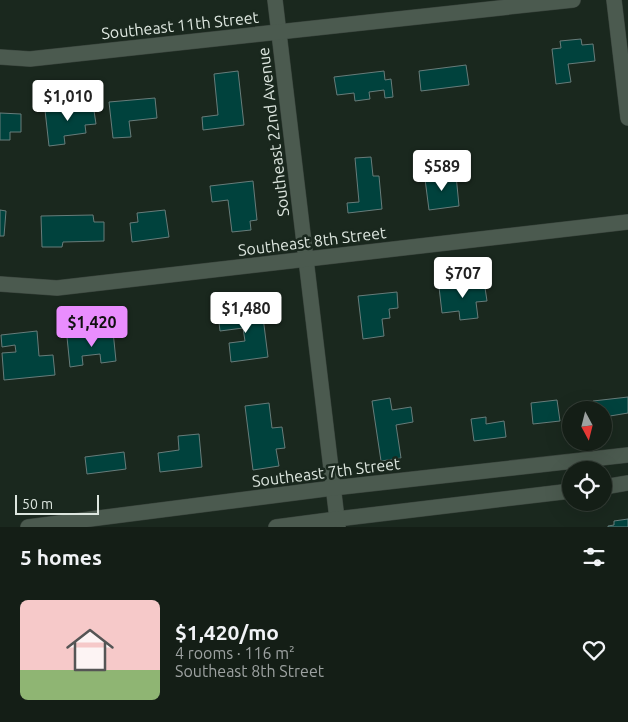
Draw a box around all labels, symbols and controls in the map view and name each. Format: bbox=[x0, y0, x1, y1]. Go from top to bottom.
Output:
street label: Southeast 11th Street bbox=[100, 8, 260, 42]
street label: Southeast 22nd Avenue bbox=[254, 46, 292, 218]
pin: $1,010 bbox=[27, 80, 109, 122]
text: $1,010 bbox=[43, 87, 93, 105]
pin: $589 bbox=[412, 150, 472, 192]
text: $589 bbox=[424, 157, 460, 175]
street label: Southeast 8th Street bbox=[237, 223, 388, 259]
pin: $707 bbox=[433, 256, 493, 299]
text: $707 bbox=[445, 264, 481, 282]
pin: $1,480 bbox=[205, 292, 287, 334]
text: $1,480 bbox=[221, 299, 271, 317]
pin: $1,420 bbox=[51, 306, 133, 348]
text: $1,420 bbox=[67, 313, 117, 331]
north arrow bbox=[562, 401, 612, 451]
map controls bbox=[562, 401, 612, 511]
street label: Southeast 7th Street bbox=[251, 454, 402, 490]
button: locate bbox=[562, 461, 612, 511]
scale bar bbox=[15, 492, 99, 515]
text: 50 m bbox=[22, 496, 53, 512]
icon: filters bbox=[580, 543, 608, 571]
text: 5 homes bbox=[20, 545, 102, 569]
icon: home bbox=[60, 620, 120, 680]
text: $1,420/mo bbox=[175, 620, 279, 644]
icon: heart bbox=[580, 636, 608, 664]
text: 4 rooms · 116 m² bbox=[175, 644, 295, 662]
text: Southeast 8th Street bbox=[175, 662, 324, 680]

